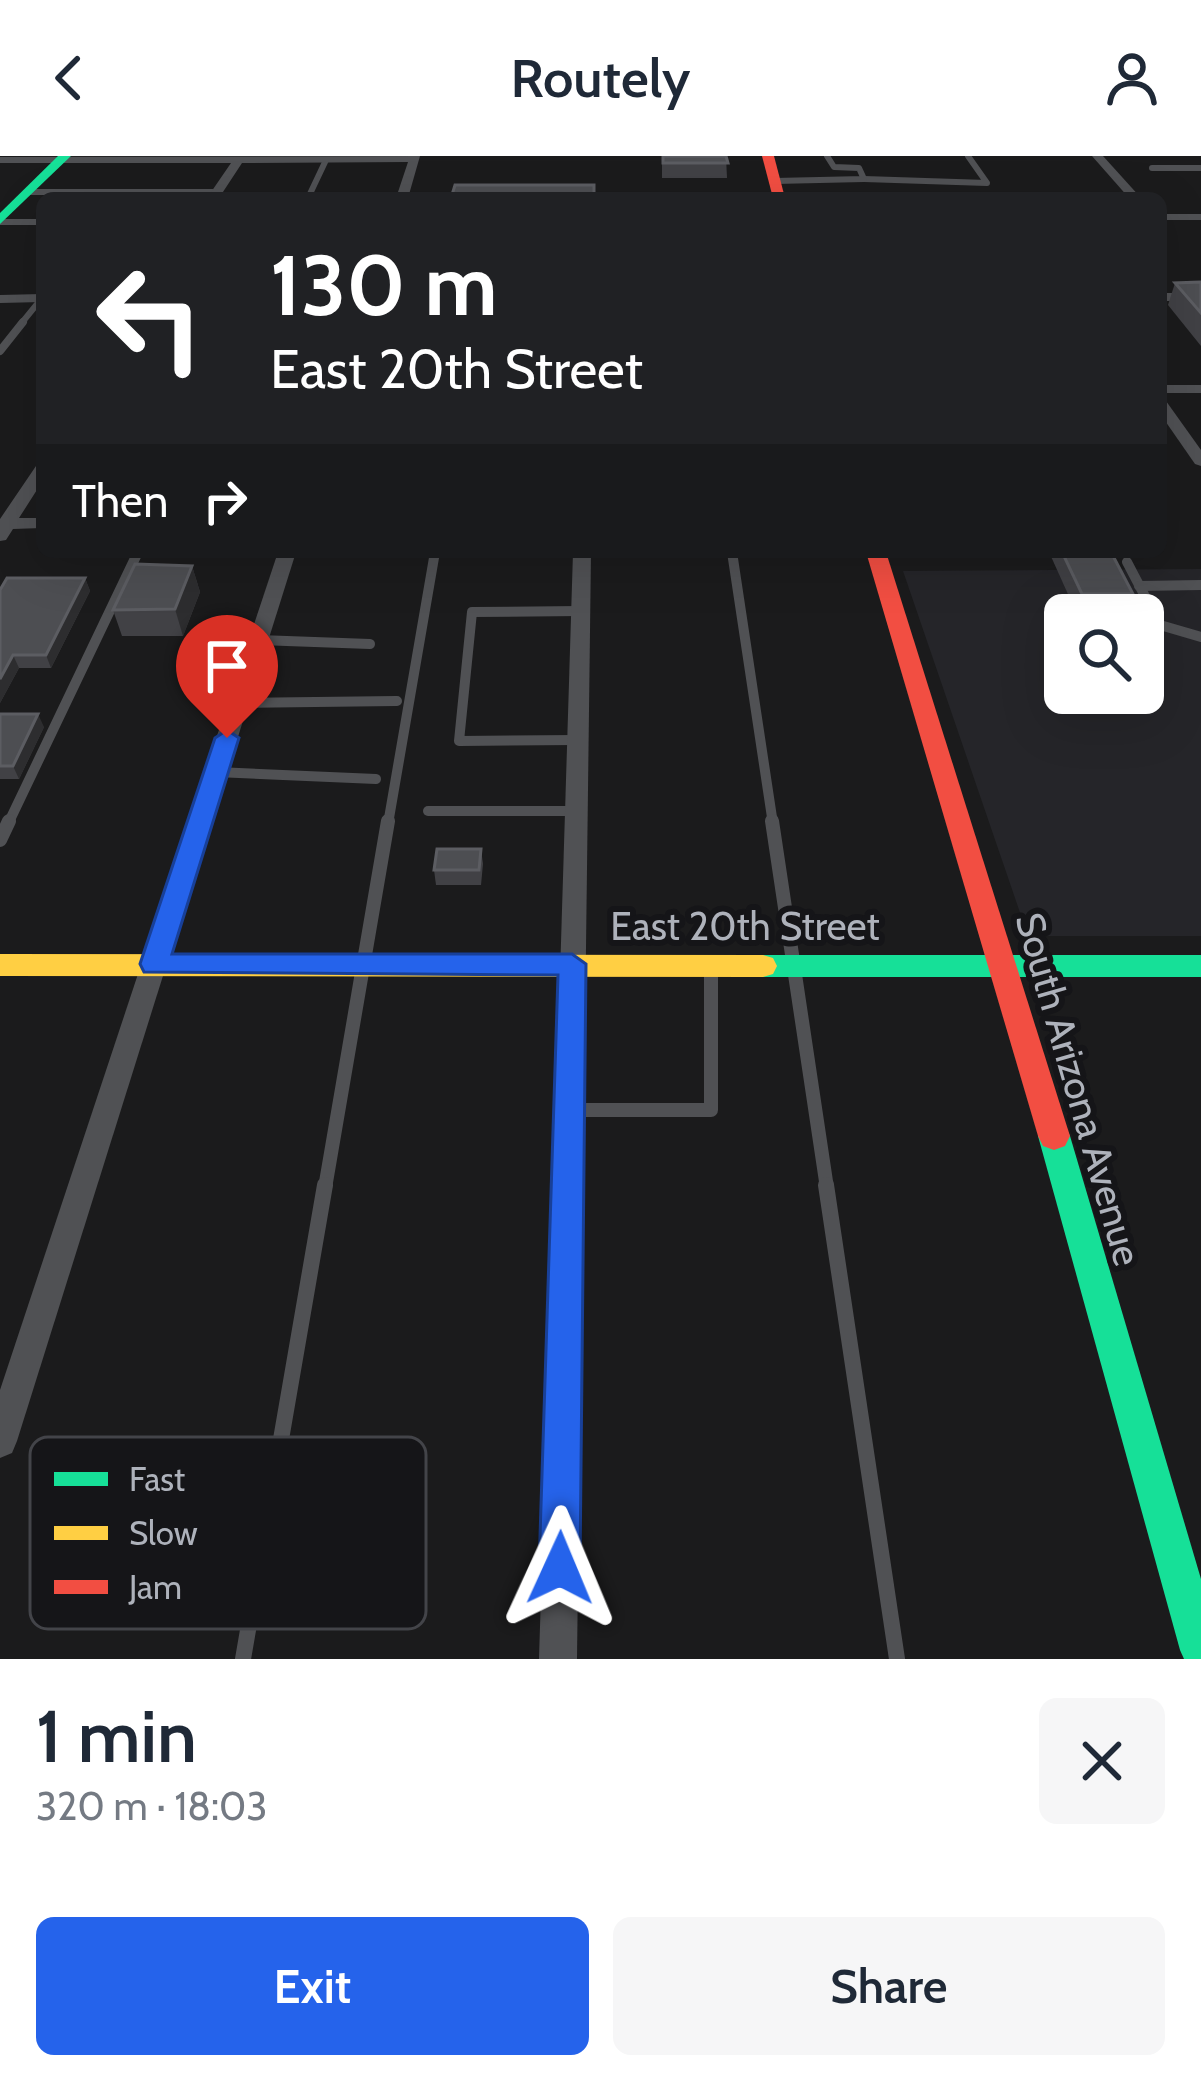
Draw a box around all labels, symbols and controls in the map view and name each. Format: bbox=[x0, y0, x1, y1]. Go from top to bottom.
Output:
icon: back bbox=[36, 45, 102, 111]
text: Routely bbox=[511, 45, 690, 111]
icon: person bbox=[1099, 45, 1165, 111]
text: 130 m bbox=[270, 234, 497, 336]
icon: left bbox=[72, 240, 228, 396]
text: East 20th Street bbox=[270, 336, 643, 402]
icon: right bbox=[192, 468, 258, 534]
text: Then bbox=[72, 474, 168, 528]
map controls bbox=[1044, 594, 1164, 714]
button: search bbox=[1044, 594, 1164, 714]
pin bbox=[176, 615, 278, 738]
icon: arrive bbox=[194, 633, 260, 699]
street label: East 20th Street bbox=[610, 902, 880, 950]
street label: South Arizona Avenue bbox=[1006, 907, 1152, 1271]
legend bbox=[30, 1437, 426, 1629]
text: Fast bbox=[129, 1459, 185, 1499]
position arrow bbox=[497, 1505, 623, 1631]
text: Slow bbox=[129, 1513, 198, 1553]
text: Jam bbox=[128, 1567, 182, 1607]
text: 1 min bbox=[36, 1693, 197, 1780]
button: close bbox=[1039, 1698, 1165, 1824]
text: 320 m · 18:03 bbox=[36, 1782, 267, 1830]
button: Exit bbox=[36, 1917, 589, 2055]
button: Share bbox=[613, 1917, 1165, 2055]

